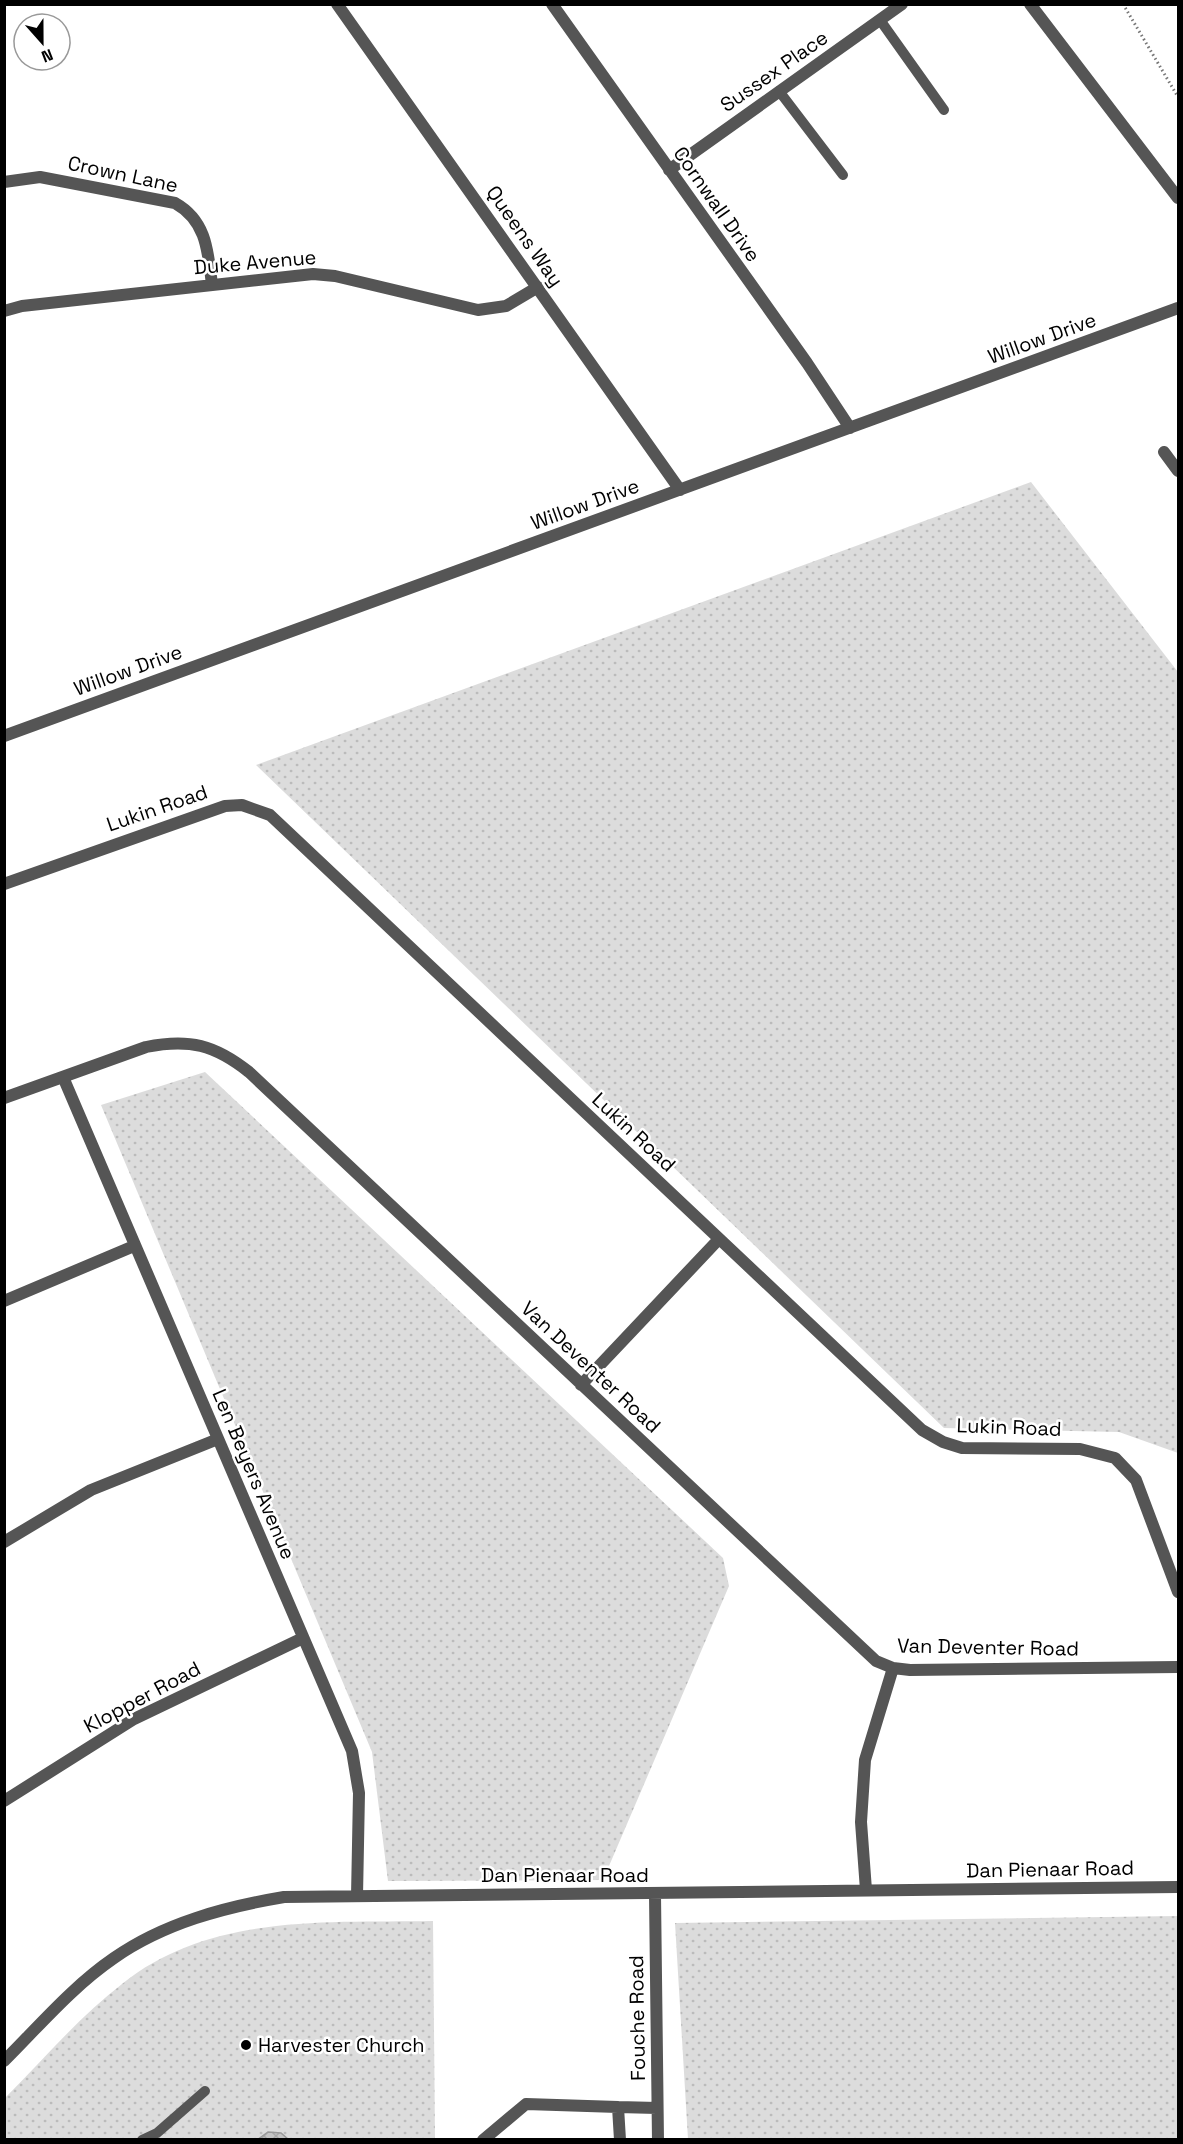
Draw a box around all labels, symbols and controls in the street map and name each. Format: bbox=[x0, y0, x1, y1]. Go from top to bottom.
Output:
north arrow bbox=[12, 12, 72, 72]
street label: Sussex Place bbox=[715, 24, 833, 118]
text: N bbox=[38, 44, 56, 67]
street label: Cornwall Drive bbox=[668, 141, 766, 267]
street label: Crown Lane bbox=[65, 150, 181, 198]
street label: Queens Way bbox=[481, 180, 569, 292]
street label: Duke Avenue bbox=[193, 244, 317, 280]
street label: Willow Drive bbox=[984, 306, 1100, 370]
street label: Willow Drive bbox=[527, 472, 643, 536]
street label: Willow Drive bbox=[70, 638, 186, 702]
street label: Lukin Road bbox=[103, 779, 211, 837]
street label: Lukin Road bbox=[587, 1087, 681, 1177]
street label: Van Deventer Road bbox=[516, 1295, 666, 1439]
street label: Len Beyers Avenue bbox=[206, 1385, 302, 1563]
street label: Lukin Road bbox=[956, 1412, 1062, 1442]
street label: Van Deventer Road bbox=[897, 1632, 1079, 1662]
street label: Klopper Road bbox=[79, 1655, 205, 1739]
street label: Dan Pienaar Road bbox=[966, 1855, 1134, 1883]
street label: Dan Pienaar Road bbox=[481, 1862, 649, 1888]
street label: Fouche Road bbox=[623, 1955, 651, 2081]
place label: Harvester Church bbox=[258, 2032, 425, 2058]
marker: Harvester Church bbox=[239, 2038, 253, 2052]

